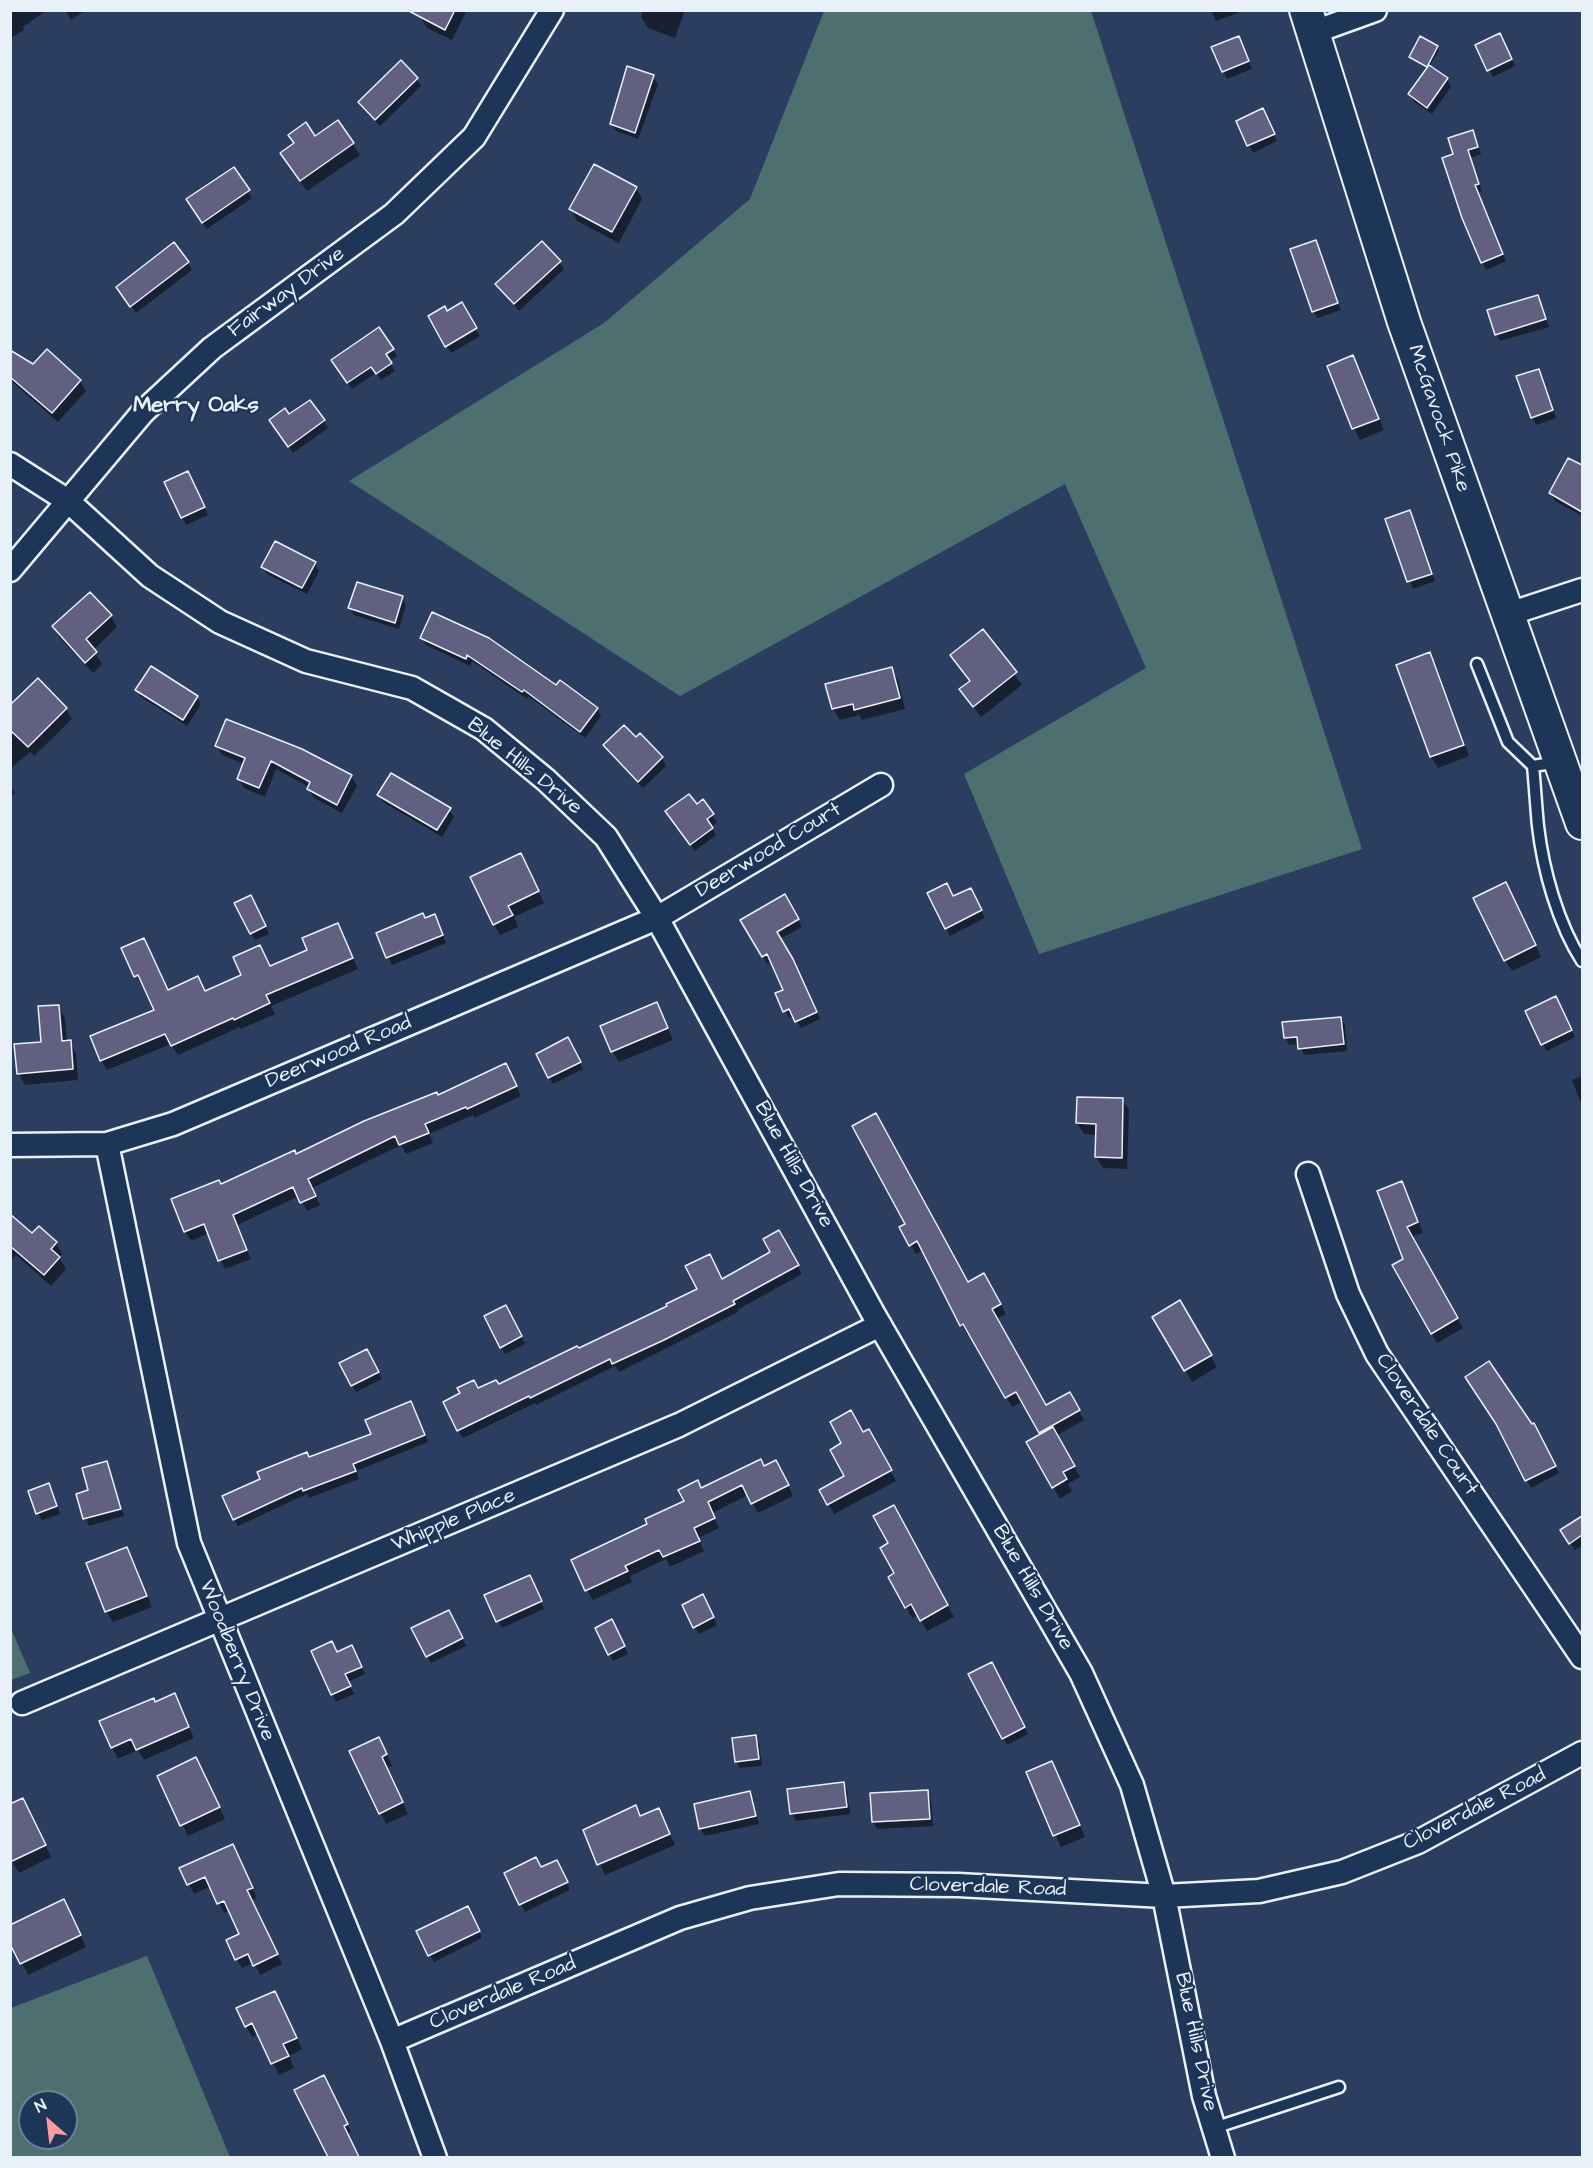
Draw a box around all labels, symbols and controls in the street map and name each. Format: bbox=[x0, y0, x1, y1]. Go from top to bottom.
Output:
street label: Fairway Drive bbox=[224, 242, 350, 344]
street label: McGavock Pike bbox=[1401, 342, 1475, 496]
district label: Merry Oaks bbox=[133, 393, 259, 419]
street label: Blue Hills Drive bbox=[461, 713, 587, 821]
street label: Deerwood Court bbox=[692, 798, 846, 904]
street label: Deerwood Road bbox=[262, 1011, 416, 1095]
street label: Blue Hills Drive bbox=[748, 1097, 838, 1233]
street label: Cloverdale Court bbox=[1369, 1349, 1483, 1501]
street label: Whipple Place bbox=[388, 1484, 520, 1558]
street label: Blue Hills Drive bbox=[986, 1521, 1078, 1655]
street label: Woodberry Drive bbox=[192, 1577, 280, 1745]
street label: Cloverdale Road bbox=[1400, 1763, 1550, 1857]
street label: Cloverdale Road bbox=[909, 1873, 1067, 1903]
street label: Cloverdale Road bbox=[426, 1952, 580, 2036]
street label: Blue Hills Drive bbox=[1168, 1971, 1222, 2113]
north arrow bbox=[18, 2090, 78, 2150]
text: N bbox=[31, 2094, 50, 2118]

